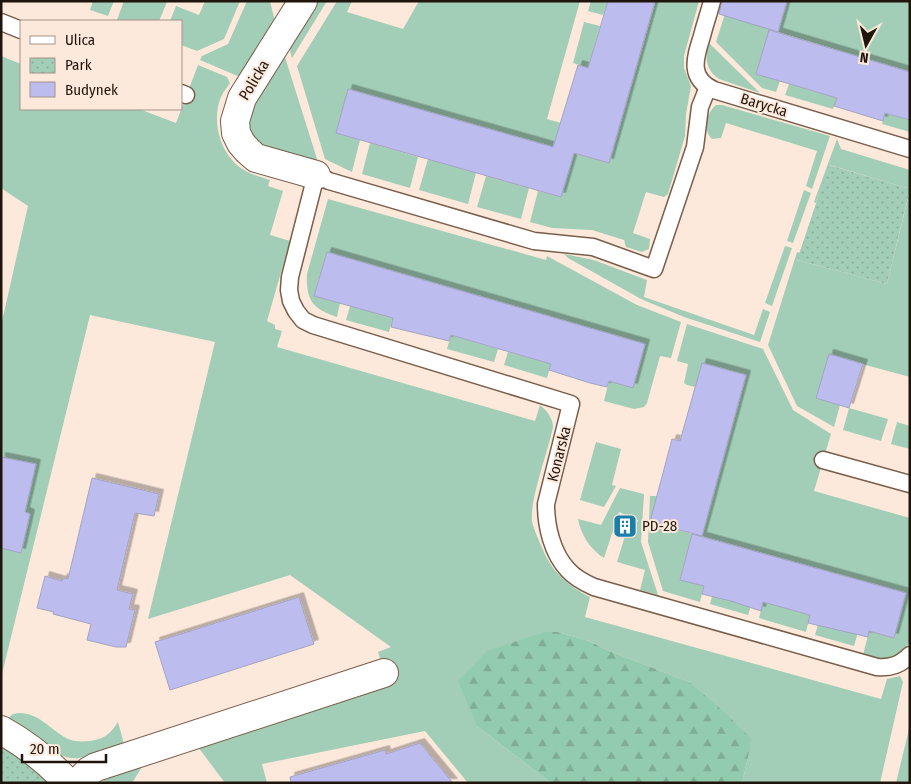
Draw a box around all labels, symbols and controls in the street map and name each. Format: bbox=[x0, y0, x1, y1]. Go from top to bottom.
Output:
legend bbox=[20, 20, 182, 110]
north arrow bbox=[841, 20, 891, 70]
text: Ulica bbox=[65, 31, 95, 49]
text: N bbox=[859, 48, 870, 66]
text: Park bbox=[65, 56, 92, 74]
street label: Policka bbox=[235, 57, 273, 103]
text: Budynek bbox=[65, 81, 118, 99]
street label: Barycka bbox=[738, 89, 790, 121]
street label: Konarska bbox=[543, 424, 575, 484]
building icon: PD-28 bbox=[612, 513, 638, 539]
place label: PD-28 bbox=[642, 517, 677, 535]
scale bar bbox=[22, 732, 106, 764]
text: 20 m bbox=[30, 740, 60, 758]

